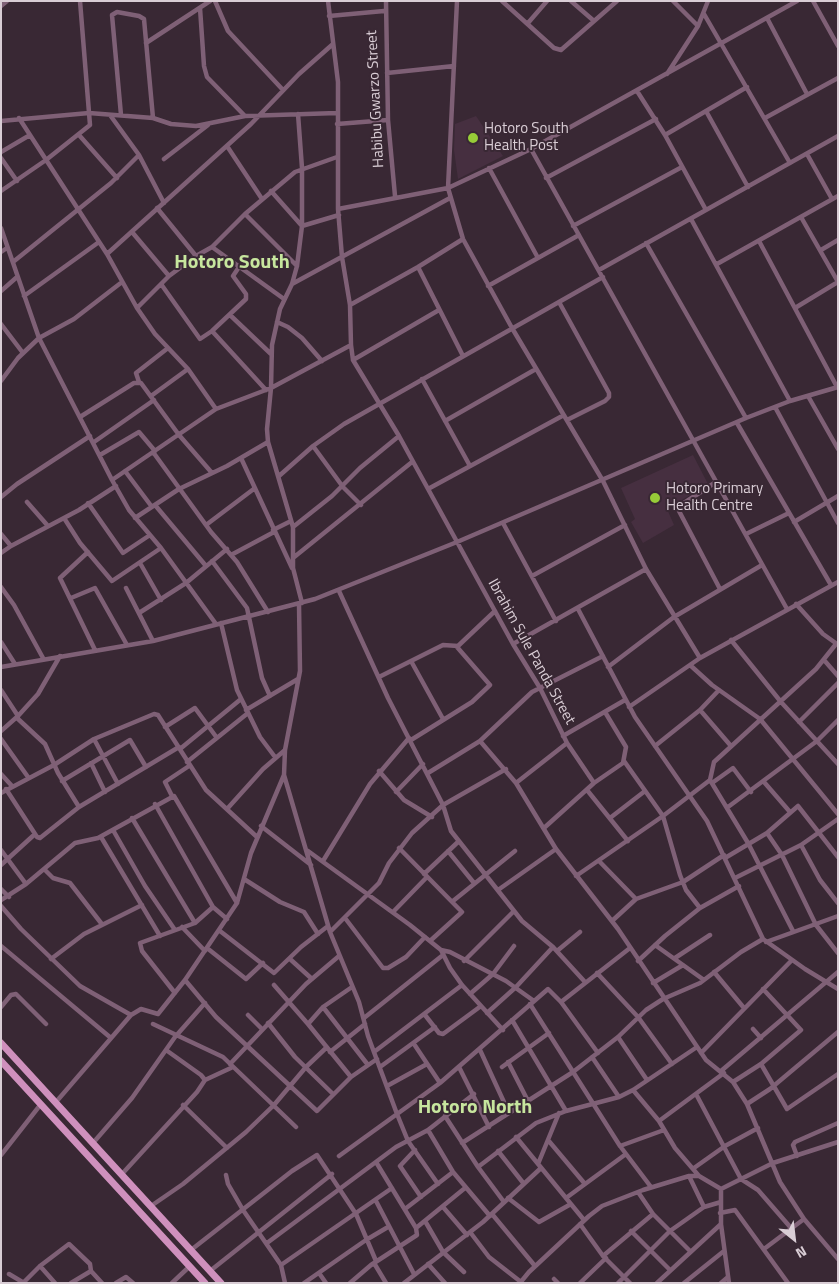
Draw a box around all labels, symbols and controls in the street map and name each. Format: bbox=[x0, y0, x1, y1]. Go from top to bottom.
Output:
street label: Habibu Gwarzo Street bbox=[363, 30, 389, 168]
place label: Hotoro South Health Post bbox=[484, 120, 569, 155]
marker: Hotoro South Health Post bbox=[466, 131, 480, 145]
district label: Hotoro South bbox=[174, 251, 290, 275]
place label: Hotoro Primary Health Centre bbox=[666, 480, 763, 515]
marker: Hotoro Primary Health Centre bbox=[648, 491, 662, 505]
street label: Ibrahim Sule Panda Street bbox=[483, 576, 579, 728]
district label: Hotoro North bbox=[418, 1096, 532, 1120]
north arrow bbox=[769, 1214, 819, 1264]
text: N bbox=[792, 1241, 811, 1264]

